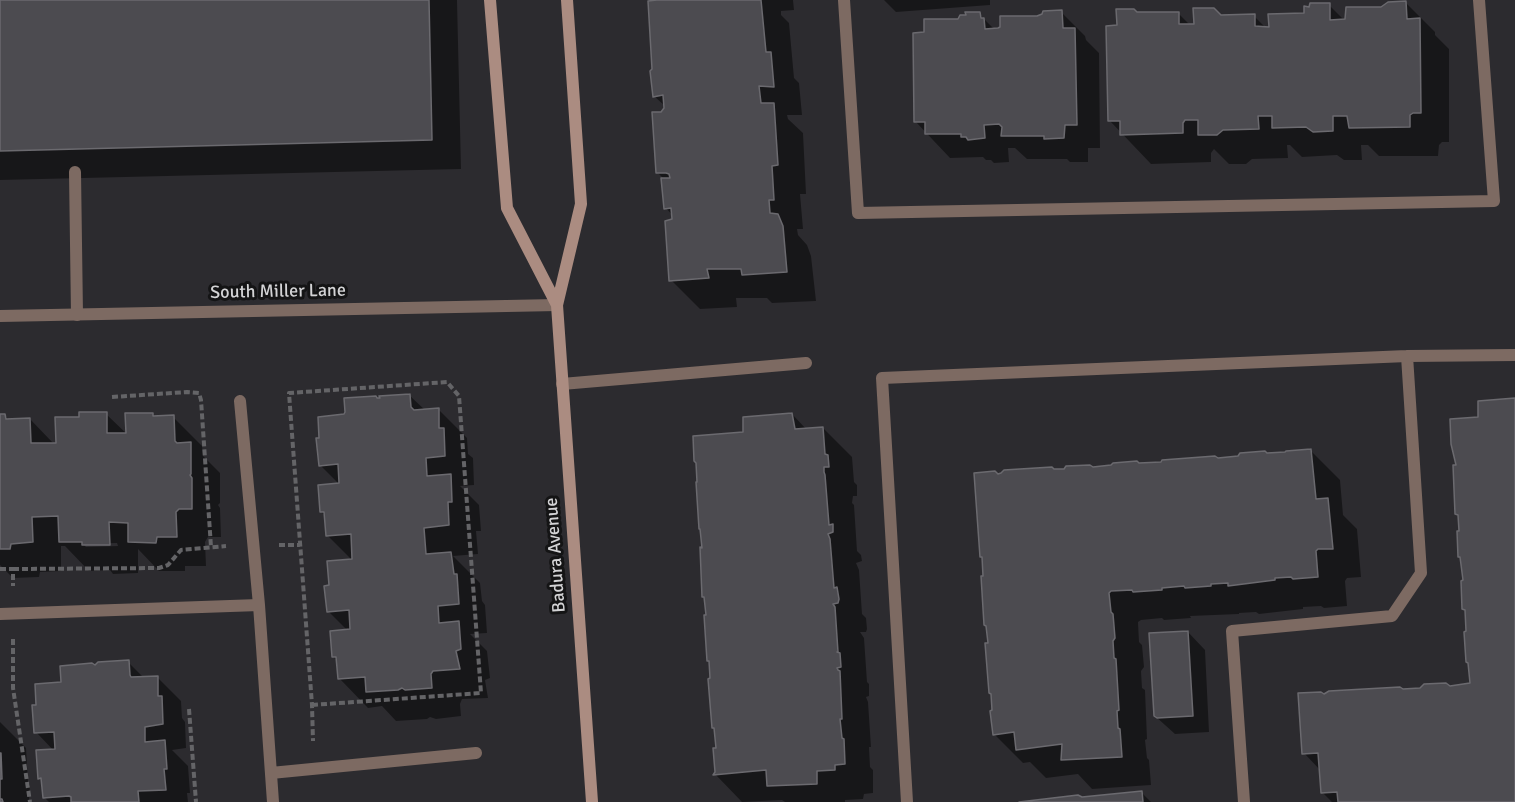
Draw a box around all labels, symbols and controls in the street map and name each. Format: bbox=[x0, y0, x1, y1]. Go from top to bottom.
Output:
street label: South Miller Lane bbox=[210, 280, 346, 304]
street label: Badura Avenue bbox=[541, 497, 571, 613]

